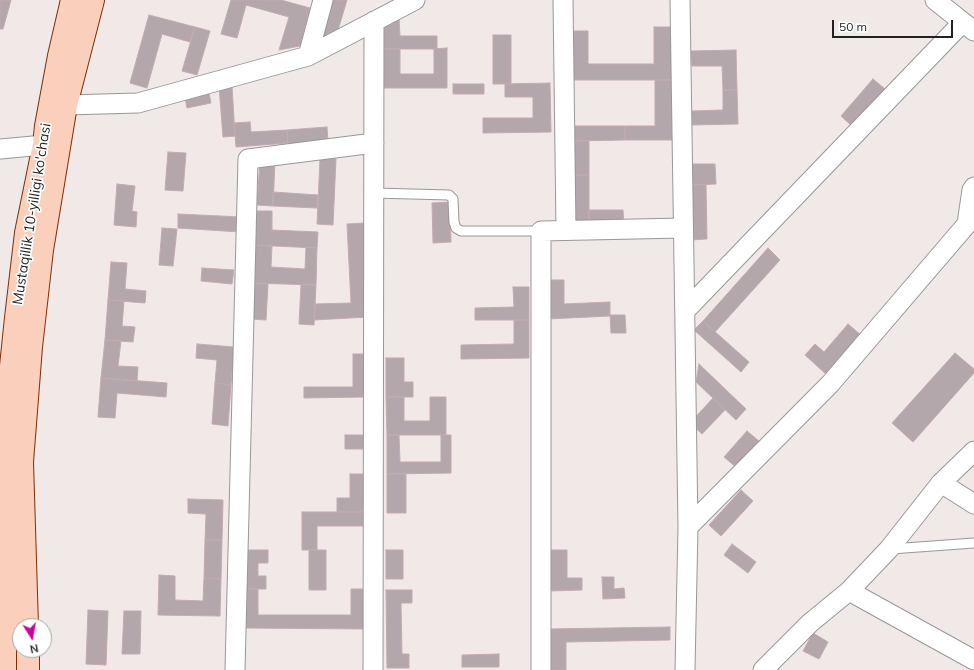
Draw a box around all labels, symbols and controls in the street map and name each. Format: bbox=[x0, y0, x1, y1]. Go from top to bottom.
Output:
scale bar bbox=[834, 12, 955, 38]
text: 50 m bbox=[839, 19, 867, 34]
street label: Mustaqillik 10-yilligi ko'chasi bbox=[9, 122, 55, 306]
north arrow bbox=[12, 618, 52, 658]
text: N bbox=[29, 641, 40, 656]

